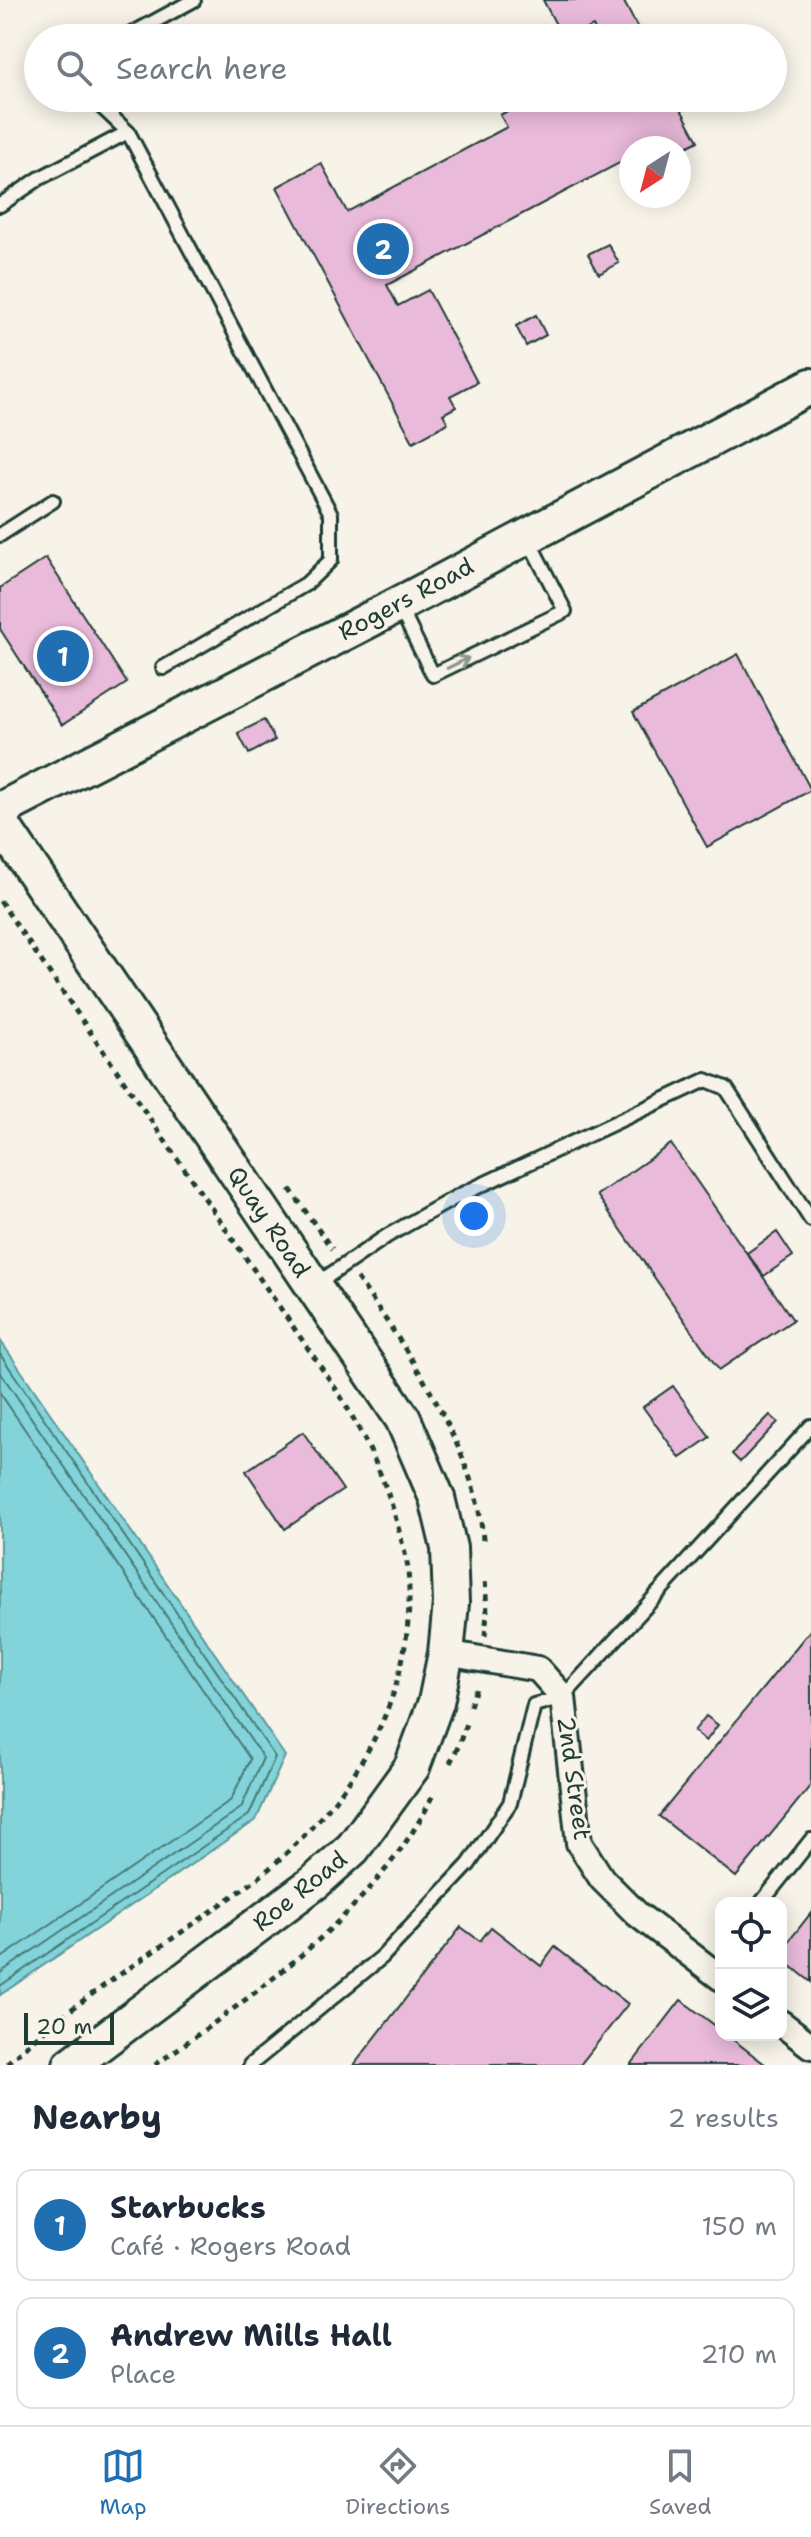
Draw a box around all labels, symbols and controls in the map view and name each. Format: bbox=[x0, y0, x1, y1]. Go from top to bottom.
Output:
search box bbox=[24, 24, 787, 112]
icon: search bbox=[52, 46, 96, 90]
text: Search here bbox=[116, 48, 287, 89]
north arrow bbox=[619, 136, 691, 208]
pin: 2 bbox=[357, 219, 409, 279]
street label: Rogers Road bbox=[333, 550, 479, 648]
pin: 1 bbox=[37, 626, 89, 686]
one-way arrow bbox=[445, 655, 469, 670]
street label: Quay Road bbox=[220, 1160, 318, 1284]
your location bbox=[454, 1196, 494, 1236]
street label: 2nd Street bbox=[549, 1714, 599, 1842]
street label: Roe Road bbox=[246, 1843, 354, 1939]
map controls bbox=[715, 1897, 787, 2041]
button: locate bbox=[715, 1897, 787, 1969]
button: layers bbox=[715, 1969, 787, 2041]
scale bar bbox=[24, 2009, 114, 2045]
text: 20 m bbox=[36, 2012, 93, 2041]
text: Nearby bbox=[32, 2094, 162, 2140]
text: 2 results bbox=[667, 2100, 779, 2135]
text: Starbucks bbox=[110, 2187, 266, 2228]
text: 1 bbox=[54, 2208, 66, 2243]
text: 150 m bbox=[701, 2208, 777, 2243]
text: Café · Rogers Road bbox=[110, 2228, 351, 2263]
text: Andrew Mills Hall bbox=[110, 2315, 392, 2356]
text: 2 bbox=[51, 2336, 69, 2371]
text: 210 m bbox=[700, 2336, 777, 2371]
text: Place bbox=[110, 2356, 176, 2391]
tab: Map bbox=[99, 2444, 147, 2521]
tab: Directions bbox=[345, 2444, 450, 2521]
tab: Saved bbox=[649, 2444, 712, 2521]

